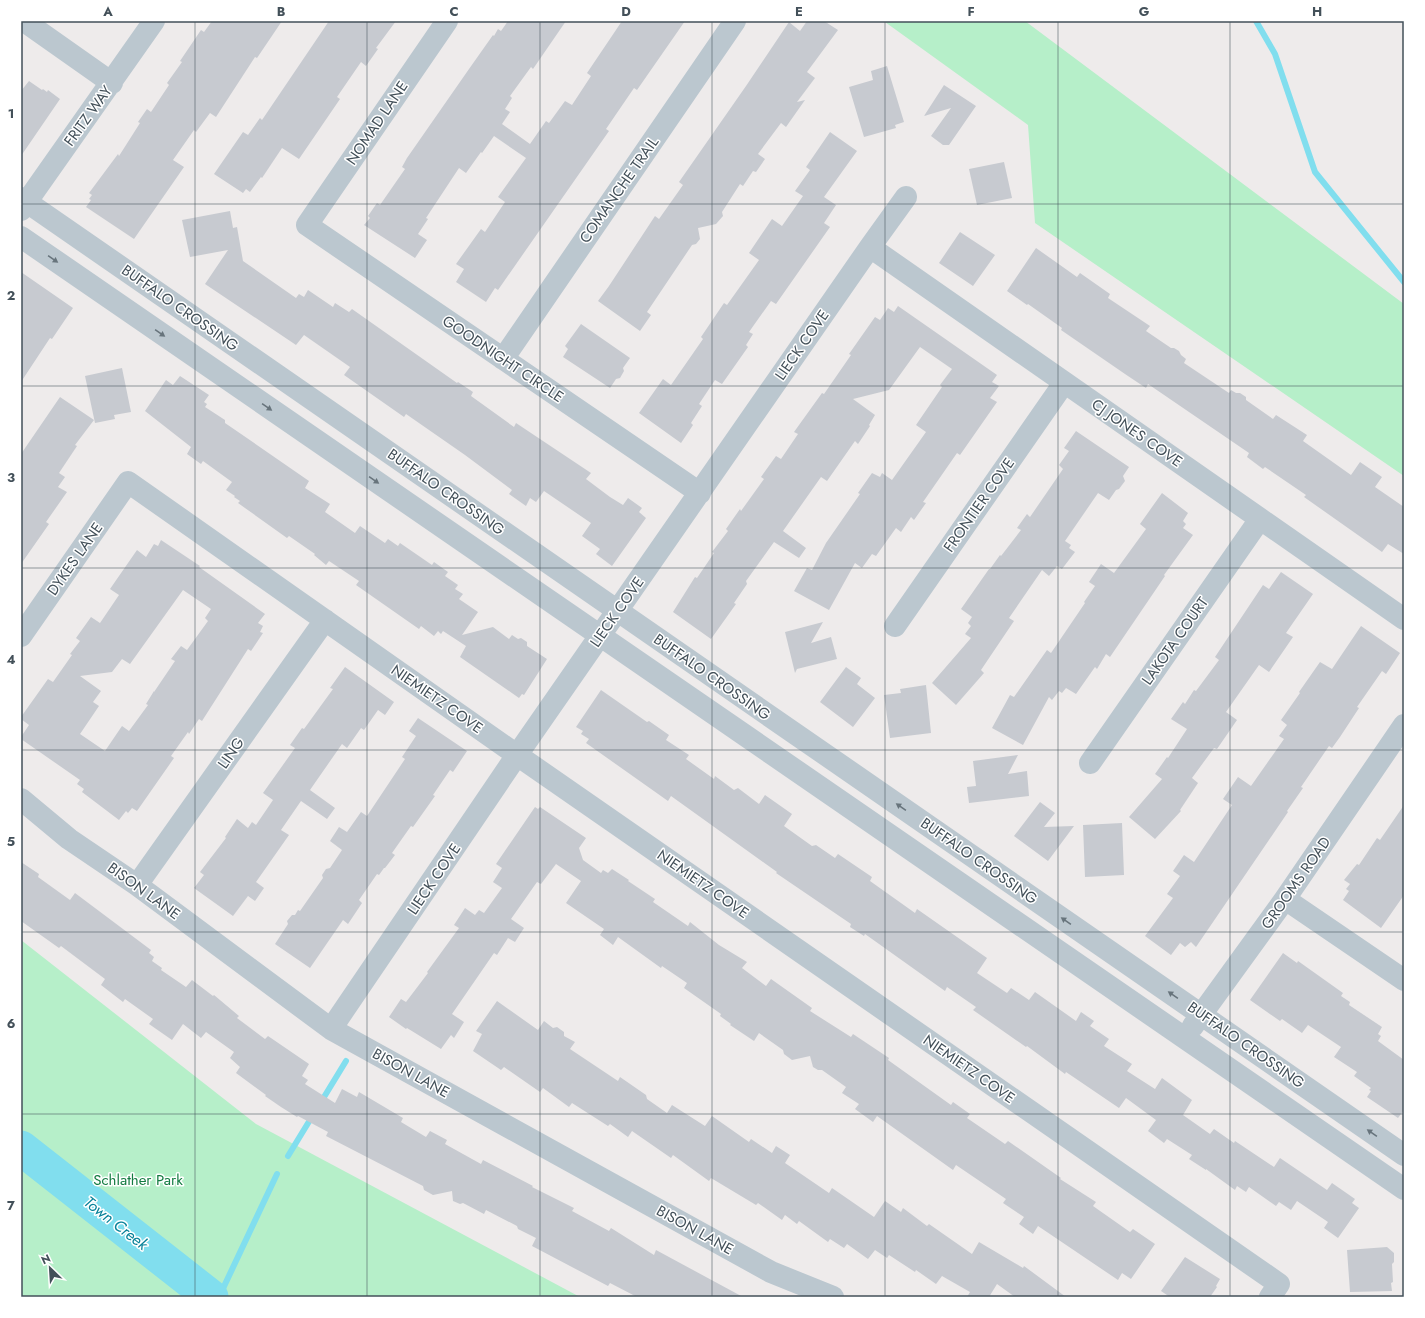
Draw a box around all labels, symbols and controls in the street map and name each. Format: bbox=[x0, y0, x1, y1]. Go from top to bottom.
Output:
text: A bbox=[102, 2, 113, 21]
text: B bbox=[277, 2, 286, 21]
text: C bbox=[449, 2, 459, 21]
text: D bbox=[621, 2, 631, 21]
text: E bbox=[795, 2, 803, 21]
text: F bbox=[967, 2, 975, 21]
text: G bbox=[1139, 2, 1150, 21]
text: H bbox=[1312, 2, 1322, 21]
street label: NOMAD LANE bbox=[341, 77, 413, 169]
street label: FRITZ WAY bbox=[58, 81, 118, 151]
text: 1 bbox=[8, 104, 14, 123]
street label: COMANCHE TRAIL bbox=[574, 132, 664, 248]
one-way arrow bbox=[48, 255, 58, 263]
street label: BUFFALO CROSSING bbox=[117, 259, 243, 357]
text: 2 bbox=[7, 286, 15, 305]
street label: LIECK COVE bbox=[770, 305, 834, 385]
street label: GOODNIGHT CIRCLE bbox=[438, 310, 568, 408]
one-way arrow bbox=[155, 329, 165, 337]
street label: CJ JONES COVE bbox=[1087, 394, 1187, 472]
one-way arrow bbox=[262, 403, 273, 411]
street label: BUFFALO CROSSING bbox=[383, 443, 509, 541]
street label: FRONTIER COVE bbox=[938, 453, 1020, 557]
text: 3 bbox=[7, 468, 15, 487]
one-way arrow bbox=[369, 476, 380, 484]
street label: DYKES LANE bbox=[42, 518, 108, 600]
street label: LIECK COVE bbox=[585, 572, 649, 652]
street label: LAKOTA COURT bbox=[1136, 592, 1214, 689]
street label: BUFFALO CROSSING bbox=[649, 628, 775, 726]
text: 4 bbox=[6, 650, 16, 669]
street label: NIEMIETZ COVE bbox=[387, 659, 487, 739]
street label: LING bbox=[212, 733, 250, 773]
one-way arrow bbox=[896, 803, 907, 811]
street label: BUFFALO CROSSING bbox=[916, 812, 1042, 910]
text: 5 bbox=[7, 832, 15, 851]
street label: GROOMS ROAD bbox=[1256, 832, 1336, 934]
street label: LIECK COVE bbox=[402, 839, 466, 919]
street label: NIEMIETZ COVE bbox=[653, 844, 753, 924]
street label: BISON LANE bbox=[103, 857, 185, 925]
one-way arrow bbox=[1061, 917, 1071, 925]
one-way arrow bbox=[1168, 991, 1178, 999]
street label: BUFFALO CROSSING bbox=[1183, 996, 1309, 1094]
text: 6 bbox=[7, 1014, 16, 1033]
street label: NIEMIETZ COVE bbox=[919, 1029, 1019, 1109]
street label: BISON LANE bbox=[368, 1043, 454, 1103]
one-way arrow bbox=[1367, 1129, 1377, 1137]
park label: Schlather Park bbox=[93, 1169, 183, 1191]
water label: Town Creek bbox=[79, 1191, 154, 1256]
text: 7 bbox=[7, 1196, 15, 1215]
street label: BISON LANE bbox=[652, 1200, 738, 1260]
north arrow bbox=[30, 1248, 70, 1288]
text: N bbox=[38, 1250, 53, 1268]

